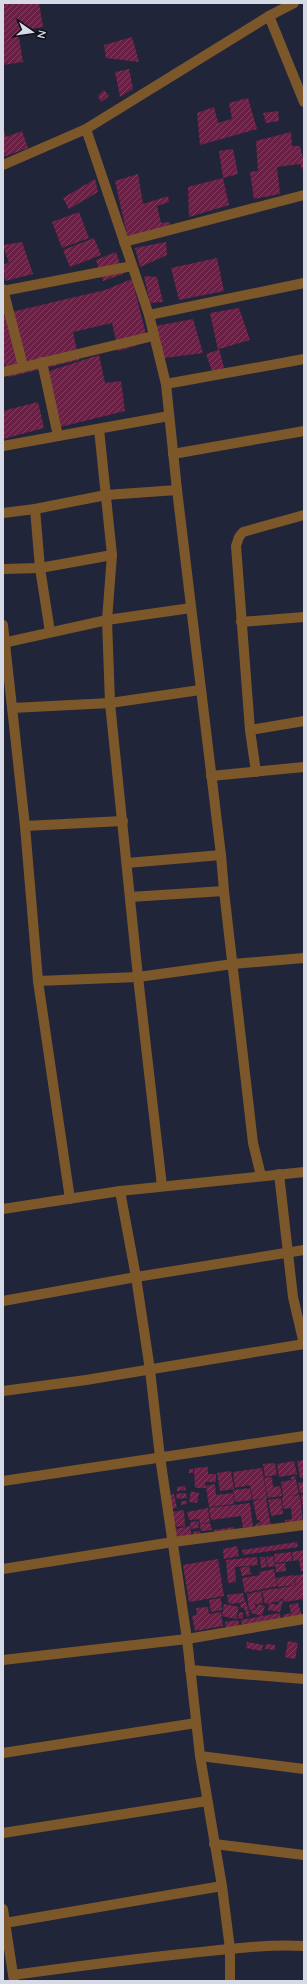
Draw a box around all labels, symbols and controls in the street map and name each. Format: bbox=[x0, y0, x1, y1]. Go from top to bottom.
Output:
north arrow bbox=[12, 12, 52, 52]
text: N bbox=[34, 29, 49, 40]

